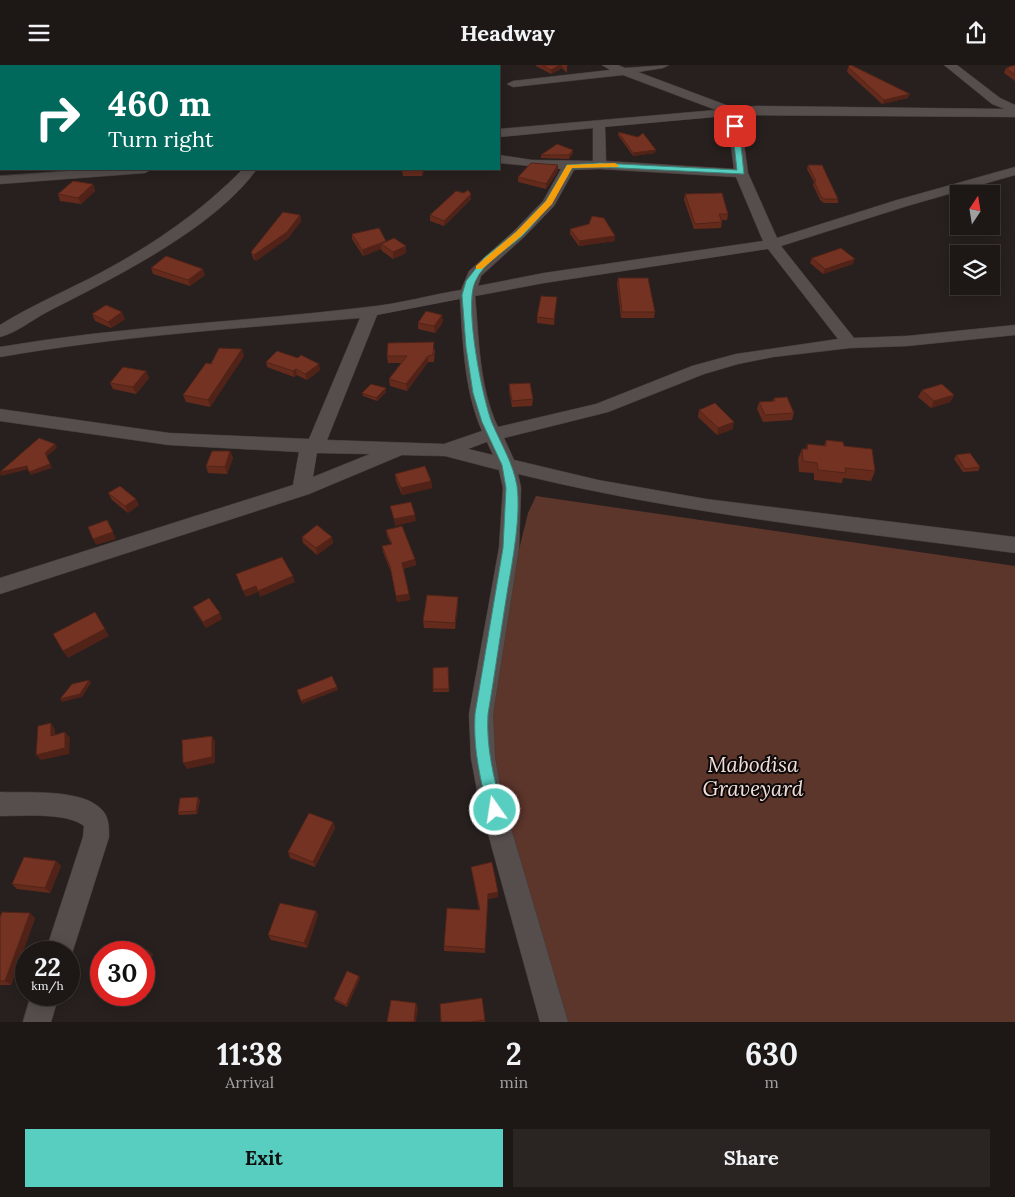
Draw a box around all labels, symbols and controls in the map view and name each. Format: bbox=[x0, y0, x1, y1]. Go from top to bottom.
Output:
icon: menu bbox=[25, 19, 53, 47]
text: Headway bbox=[460, 19, 555, 47]
icon: share bbox=[962, 19, 990, 47]
text: 460 m bbox=[108, 81, 211, 126]
icon: right bbox=[25, 85, 90, 150]
pin bbox=[714, 105, 756, 147]
icon: arrive bbox=[721, 112, 749, 140]
text: Turn right bbox=[108, 125, 213, 153]
north arrow bbox=[950, 185, 1000, 235]
map controls bbox=[950, 185, 1000, 295]
button: layers bbox=[950, 245, 1000, 295]
park label: Mabodisa Graveyard bbox=[703, 751, 804, 802]
position arrow bbox=[468, 783, 520, 835]
speed limit sign: 30 bbox=[90, 941, 155, 1006]
text: 22 bbox=[34, 951, 61, 983]
text: km/h bbox=[31, 978, 64, 993]
text: 11:38 bbox=[217, 1035, 283, 1073]
text: 2 bbox=[506, 1035, 522, 1073]
text: 630 bbox=[745, 1035, 798, 1073]
text: Arrival bbox=[225, 1072, 274, 1092]
text: min bbox=[500, 1072, 528, 1092]
text: m bbox=[764, 1072, 779, 1092]
button: Exit bbox=[25, 1129, 503, 1187]
button: Share bbox=[513, 1129, 990, 1187]

